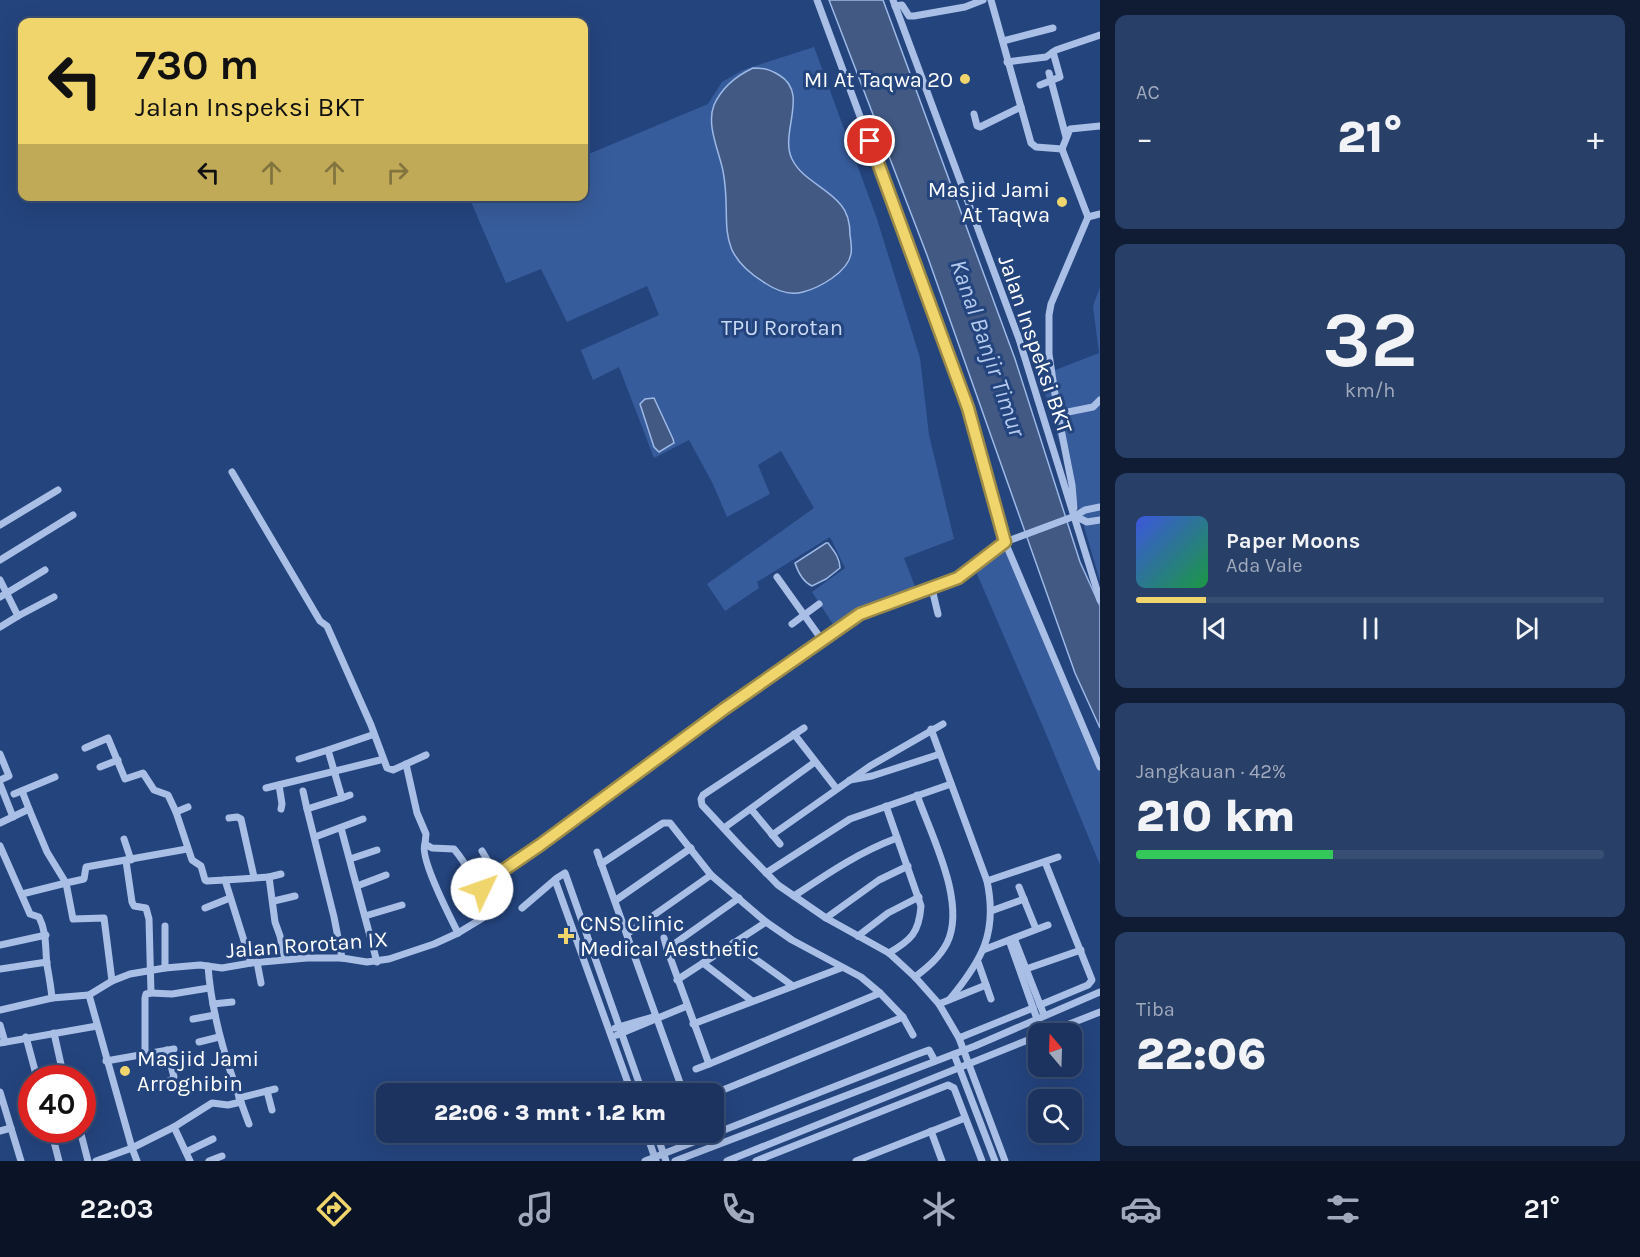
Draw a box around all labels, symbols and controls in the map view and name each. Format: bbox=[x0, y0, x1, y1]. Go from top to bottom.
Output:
text: 730 m bbox=[135, 40, 259, 90]
icon: left bbox=[36, 42, 114, 120]
place label: MI At Taqwa 20 bbox=[804, 67, 953, 93]
marker: MI At Taqwa 20 bbox=[958, 72, 972, 86]
text: AC bbox=[1136, 81, 1160, 104]
text: Jalan Inspeksi BKT bbox=[135, 91, 364, 123]
text: 21° bbox=[1337, 111, 1403, 163]
pin bbox=[844, 115, 895, 166]
text: − bbox=[1136, 119, 1153, 157]
text: + bbox=[1587, 119, 1604, 157]
icon: arrive bbox=[853, 124, 886, 157]
icon: left bbox=[192, 156, 225, 189]
icon: ahead bbox=[255, 156, 288, 189]
icon: ahead bbox=[318, 156, 351, 189]
icon: right bbox=[381, 156, 414, 189]
place label: Masjid Jami At Taqwa bbox=[928, 177, 1050, 228]
marker: Masjid Jami At Taqwa bbox=[1055, 195, 1069, 209]
street label: Jalan Inspeksi BKT bbox=[992, 252, 1078, 437]
water label: Kanal Banjir Timur bbox=[945, 256, 1032, 441]
text: 32 bbox=[1322, 294, 1418, 386]
park label: TPU Rorotan bbox=[721, 315, 843, 341]
text: km/h bbox=[1345, 379, 1395, 402]
text: Paper Moons bbox=[1226, 528, 1360, 554]
text: Ada Vale bbox=[1226, 554, 1303, 577]
icon: previous bbox=[1198, 612, 1231, 645]
icon: pause bbox=[1354, 612, 1387, 645]
icon: next bbox=[1510, 612, 1543, 645]
text: Jangkauan · 42% bbox=[1136, 760, 1286, 783]
text: 210 km bbox=[1136, 790, 1295, 842]
position arrow bbox=[450, 857, 514, 921]
place label: CNS Clinic Medical Aesthetic bbox=[580, 911, 759, 962]
street label: Jalan Rorotan IX bbox=[225, 926, 389, 964]
marker: CNS Clinic Medical Aesthetic bbox=[557, 927, 575, 945]
text: Tiba bbox=[1136, 998, 1175, 1021]
north arrow bbox=[1028, 1023, 1082, 1077]
map controls bbox=[1028, 1023, 1082, 1143]
text: 22:06 bbox=[1136, 1028, 1266, 1080]
place label: Masjid Jami Arroghibin bbox=[137, 1046, 259, 1097]
marker: Masjid Jami Arroghibin bbox=[118, 1064, 132, 1078]
speed limit sign: 40 bbox=[18, 1065, 96, 1143]
button: search bbox=[1028, 1089, 1082, 1143]
text: 22:06 · 3 mnt · 1.2 km bbox=[434, 1100, 666, 1126]
icon: directions bbox=[313, 1188, 355, 1230]
icon: music bbox=[515, 1188, 557, 1230]
icon: phone bbox=[717, 1188, 759, 1230]
icon: climate bbox=[918, 1188, 960, 1230]
icon: car bbox=[1120, 1188, 1162, 1230]
icon: filters bbox=[1322, 1188, 1364, 1230]
text: 22:03 bbox=[80, 1193, 154, 1225]
text: 21° bbox=[1524, 1193, 1560, 1225]

